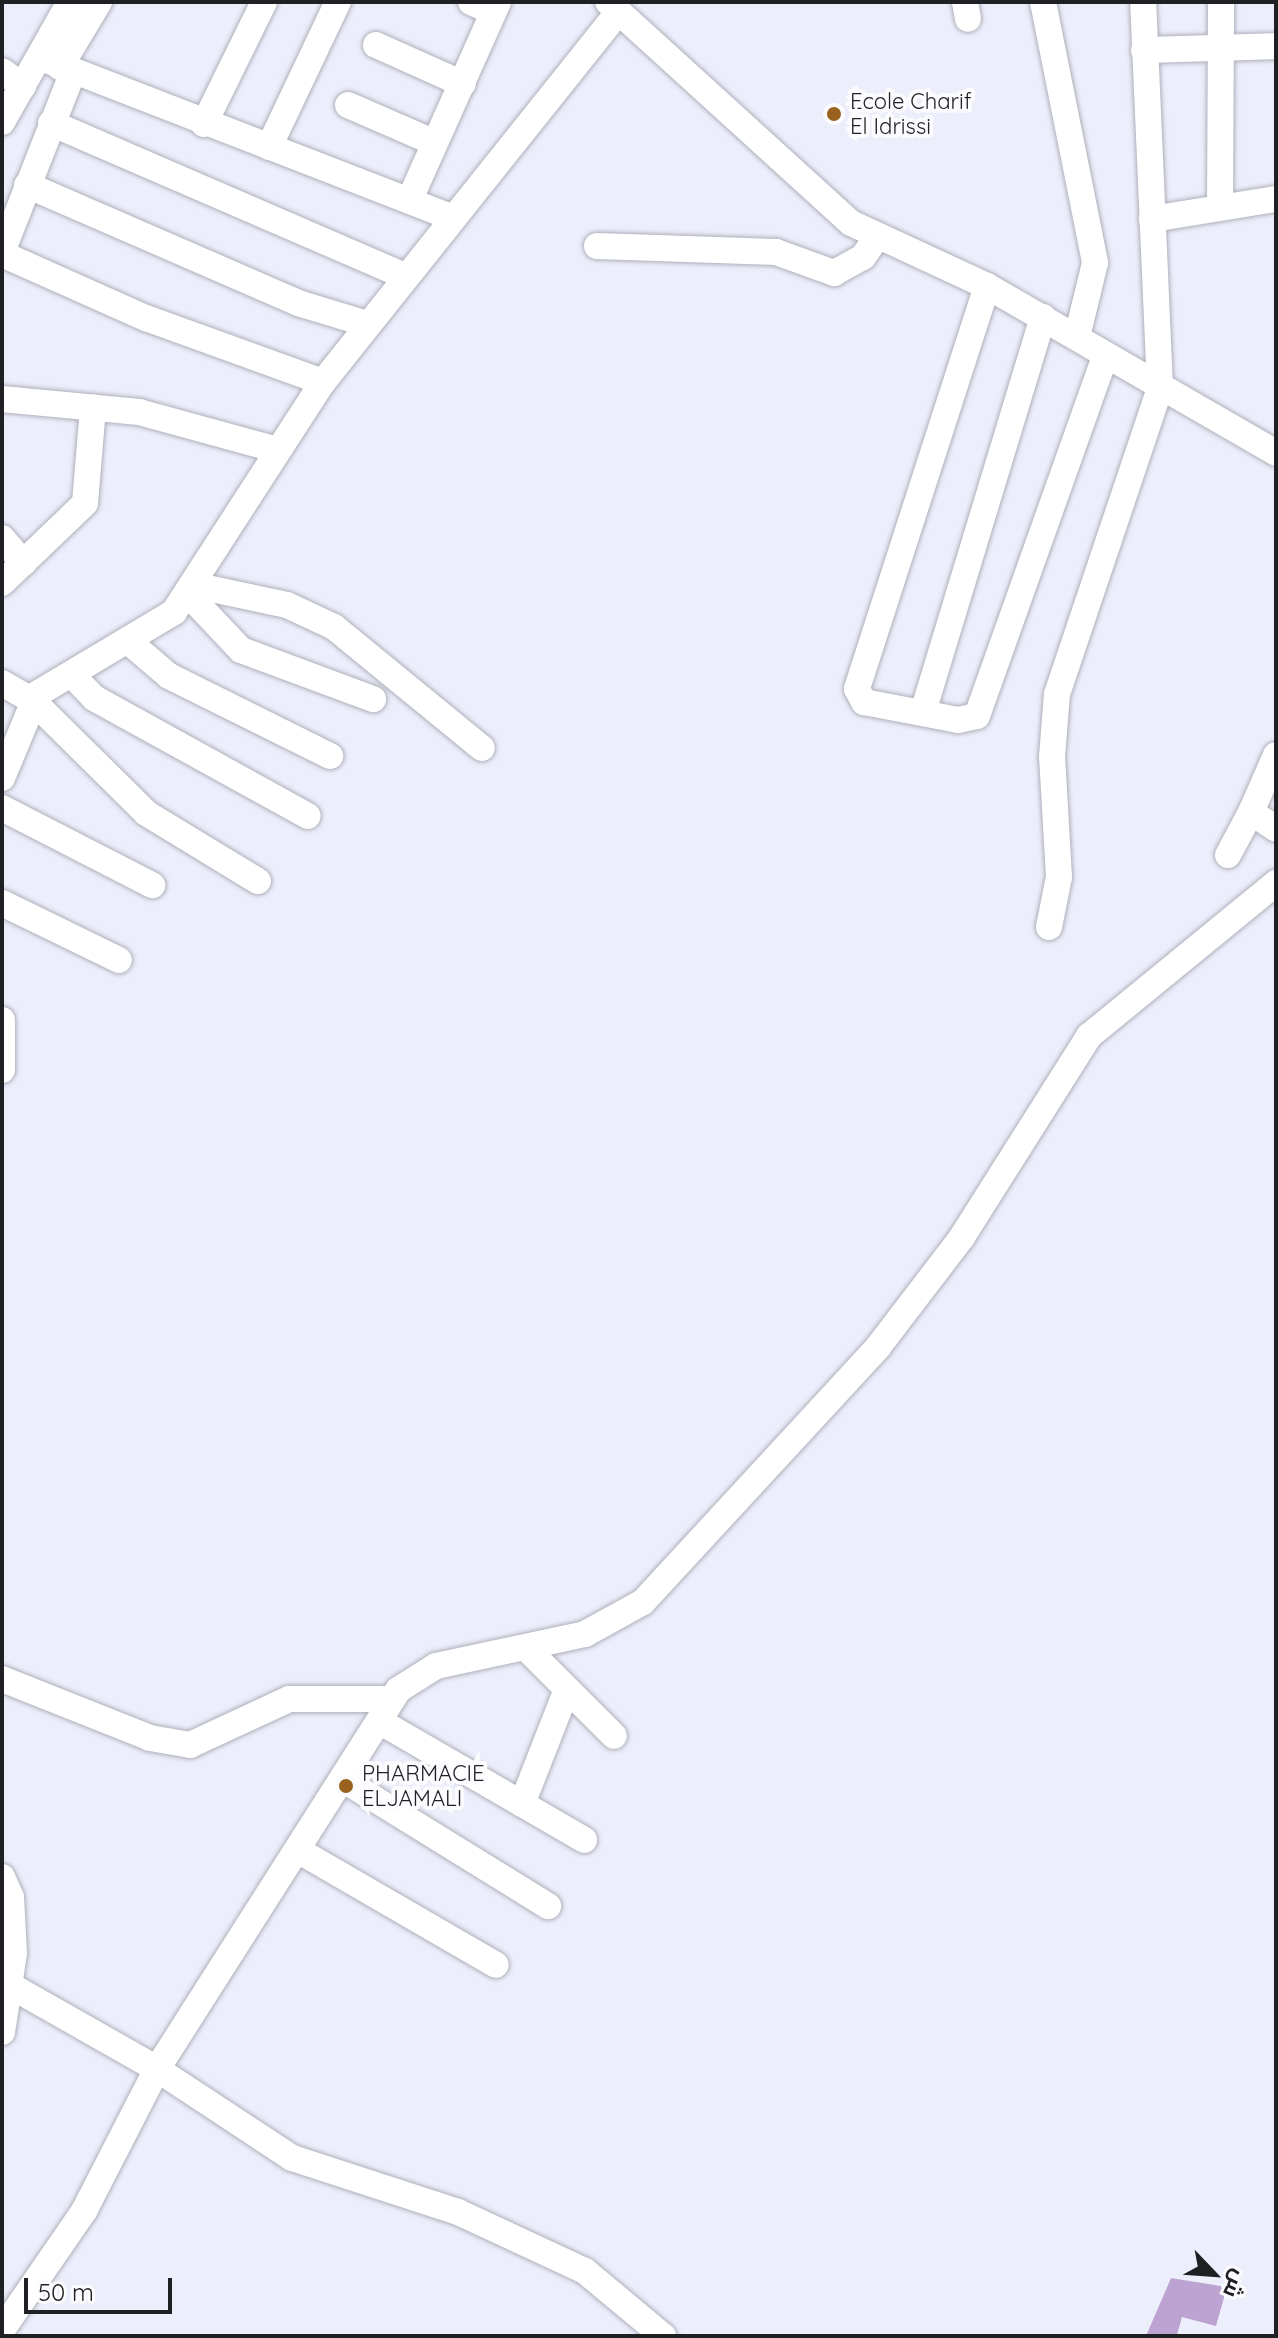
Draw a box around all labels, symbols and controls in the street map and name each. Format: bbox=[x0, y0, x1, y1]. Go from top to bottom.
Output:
place label: Ecole Charif El Idrissi bbox=[850, 88, 972, 140]
marker: Ecole Charif El Idrissi bbox=[825, 105, 843, 123]
place label: PHARMACIE ELJAMALI bbox=[362, 1760, 485, 1812]
marker: PHARMACIE ELJAMALI bbox=[337, 1777, 355, 1795]
north arrow bbox=[1174, 2234, 1254, 2314]
scale bar bbox=[28, 2262, 176, 2312]
text: ش bbox=[1217, 2265, 1254, 2303]
text: 50 m bbox=[38, 2277, 94, 2307]

